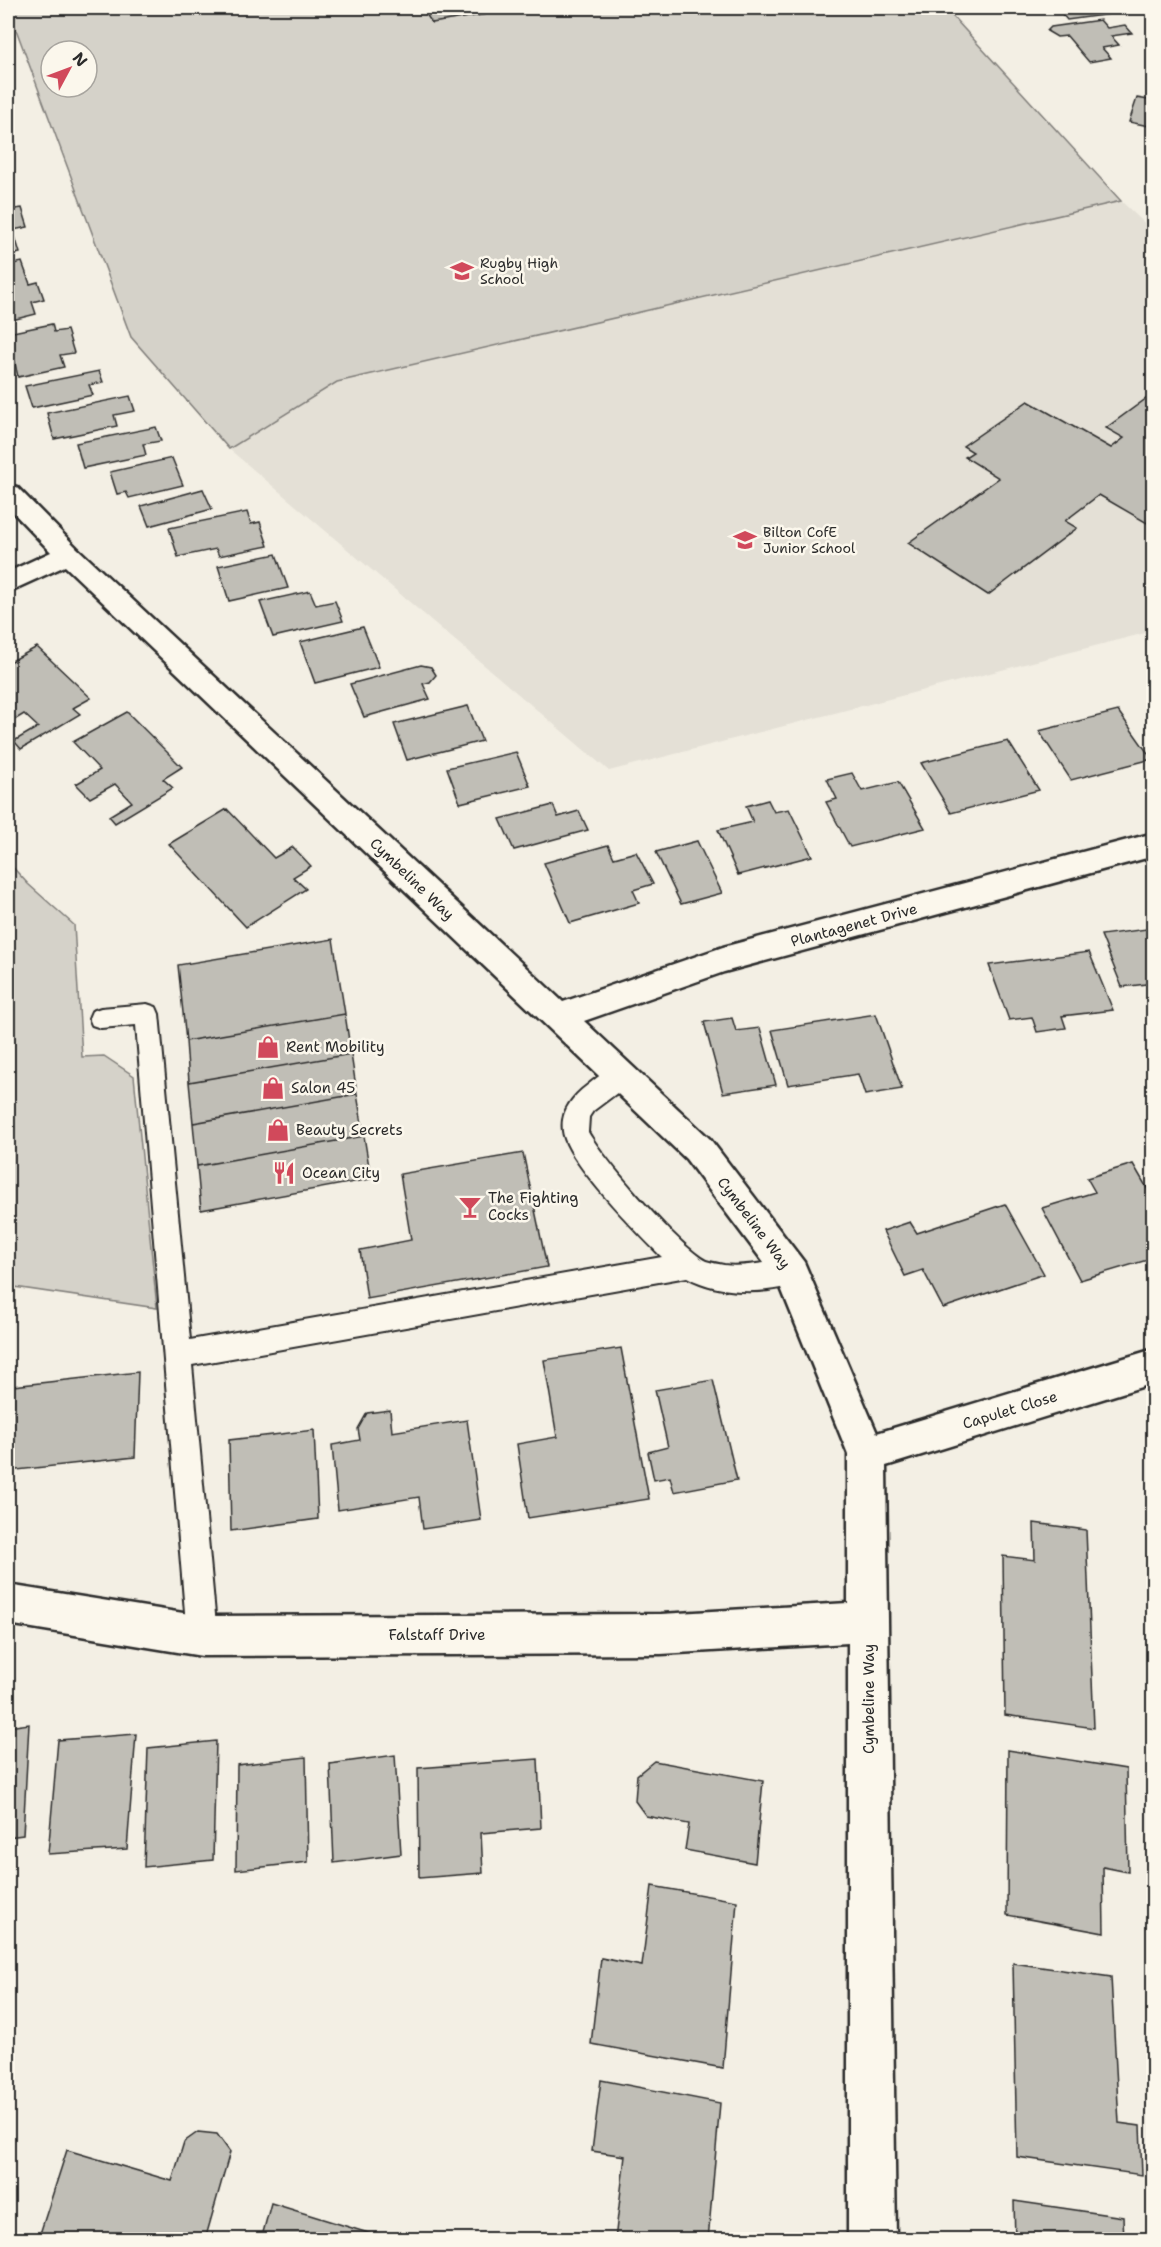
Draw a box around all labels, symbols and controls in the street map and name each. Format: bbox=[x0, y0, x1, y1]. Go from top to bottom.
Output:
north arrow bbox=[39, 39, 99, 99]
text: N bbox=[68, 48, 92, 71]
place label: Rugby High School bbox=[480, 254, 558, 288]
school or university icon: Rugby High School bbox=[449, 258, 475, 284]
place label: Bilton CofE Junior School bbox=[763, 523, 856, 557]
school or university icon: Bilton CofE Junior School bbox=[732, 527, 758, 553]
street label: Cymbeline Way bbox=[365, 834, 459, 924]
street label: Plantagenet Drive bbox=[788, 898, 920, 952]
shop icon: Rent Mobility bbox=[255, 1034, 281, 1060]
place label: Rent Mobility bbox=[286, 1037, 385, 1057]
shop icon: Salon 45 bbox=[260, 1075, 286, 1101]
place label: Salon 45 bbox=[291, 1078, 355, 1098]
shop icon: Beauty Secrets bbox=[265, 1117, 291, 1143]
place label: Beauty Secrets bbox=[296, 1120, 403, 1140]
restaurant icon: Ocean City bbox=[271, 1160, 297, 1186]
place label: Ocean City bbox=[302, 1163, 380, 1183]
street label: Cymbeline Way bbox=[713, 1173, 795, 1273]
place label: The Fighting Cocks bbox=[488, 1188, 579, 1225]
bar icon: The Fighting Cocks bbox=[457, 1194, 483, 1220]
street label: Capulet Close bbox=[960, 1386, 1060, 1434]
street label: Falstaff Drive bbox=[388, 1625, 486, 1645]
street label: Cymbeline Way bbox=[859, 1644, 879, 1754]

